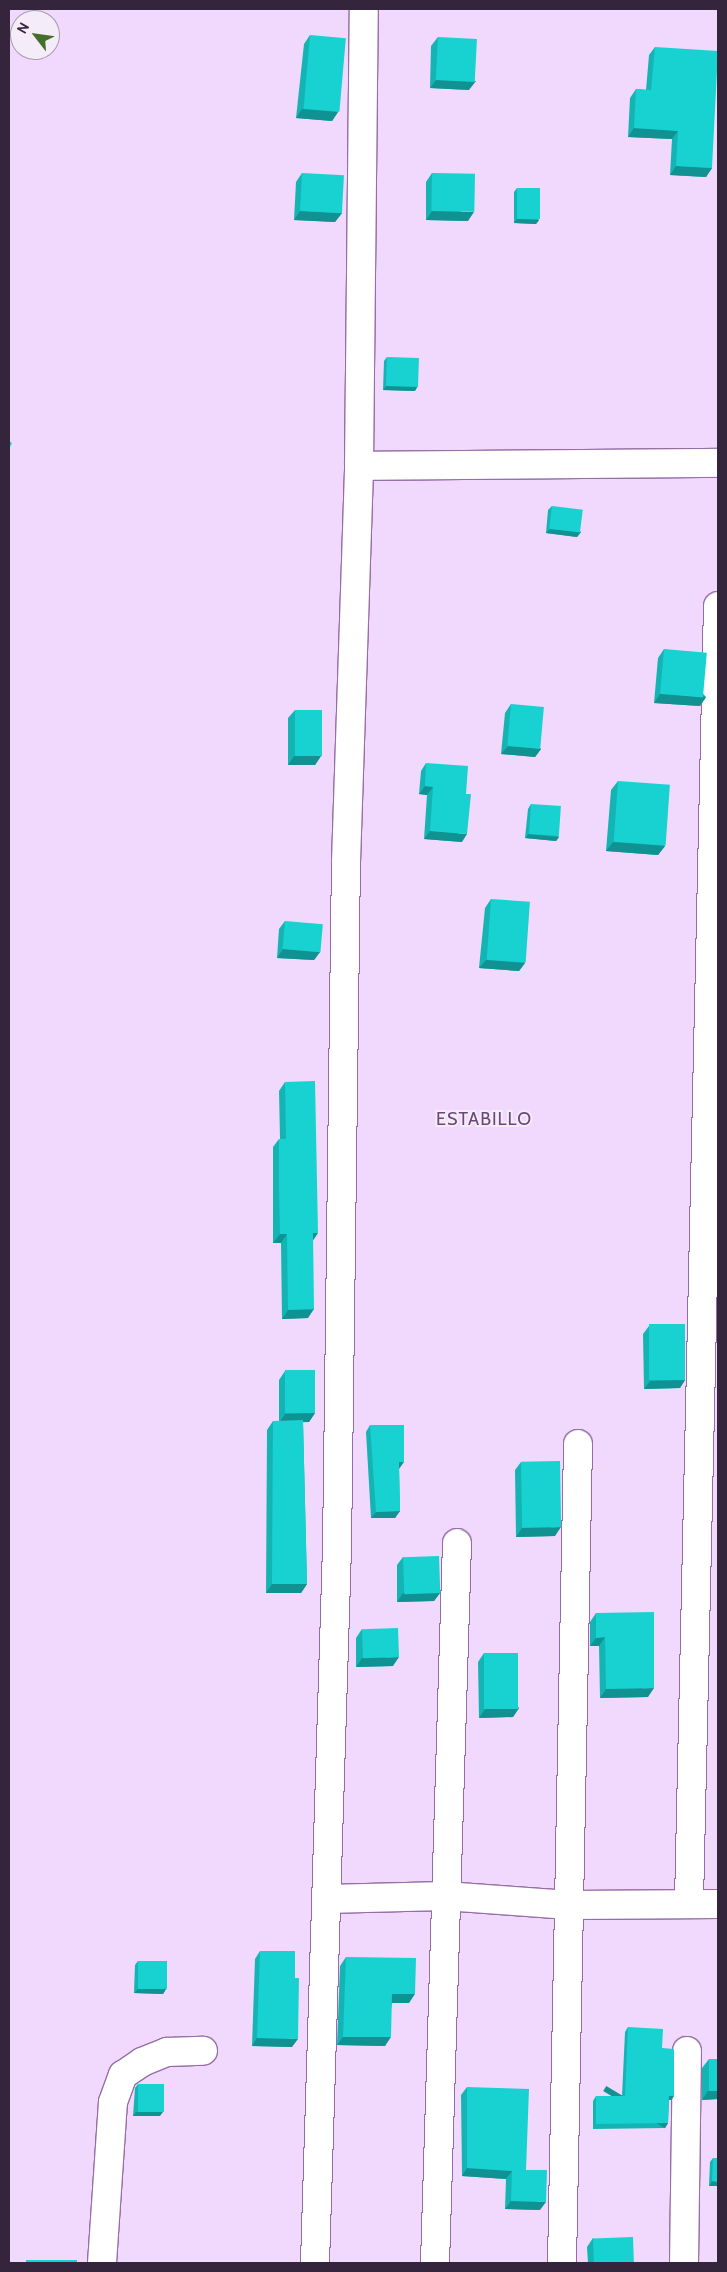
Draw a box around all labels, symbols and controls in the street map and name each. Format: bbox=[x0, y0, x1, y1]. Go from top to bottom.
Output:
north arrow bbox=[10, 10, 60, 60]
text: N bbox=[13, 19, 33, 37]
district label: ESTABILLO bbox=[435, 1108, 533, 1130]

